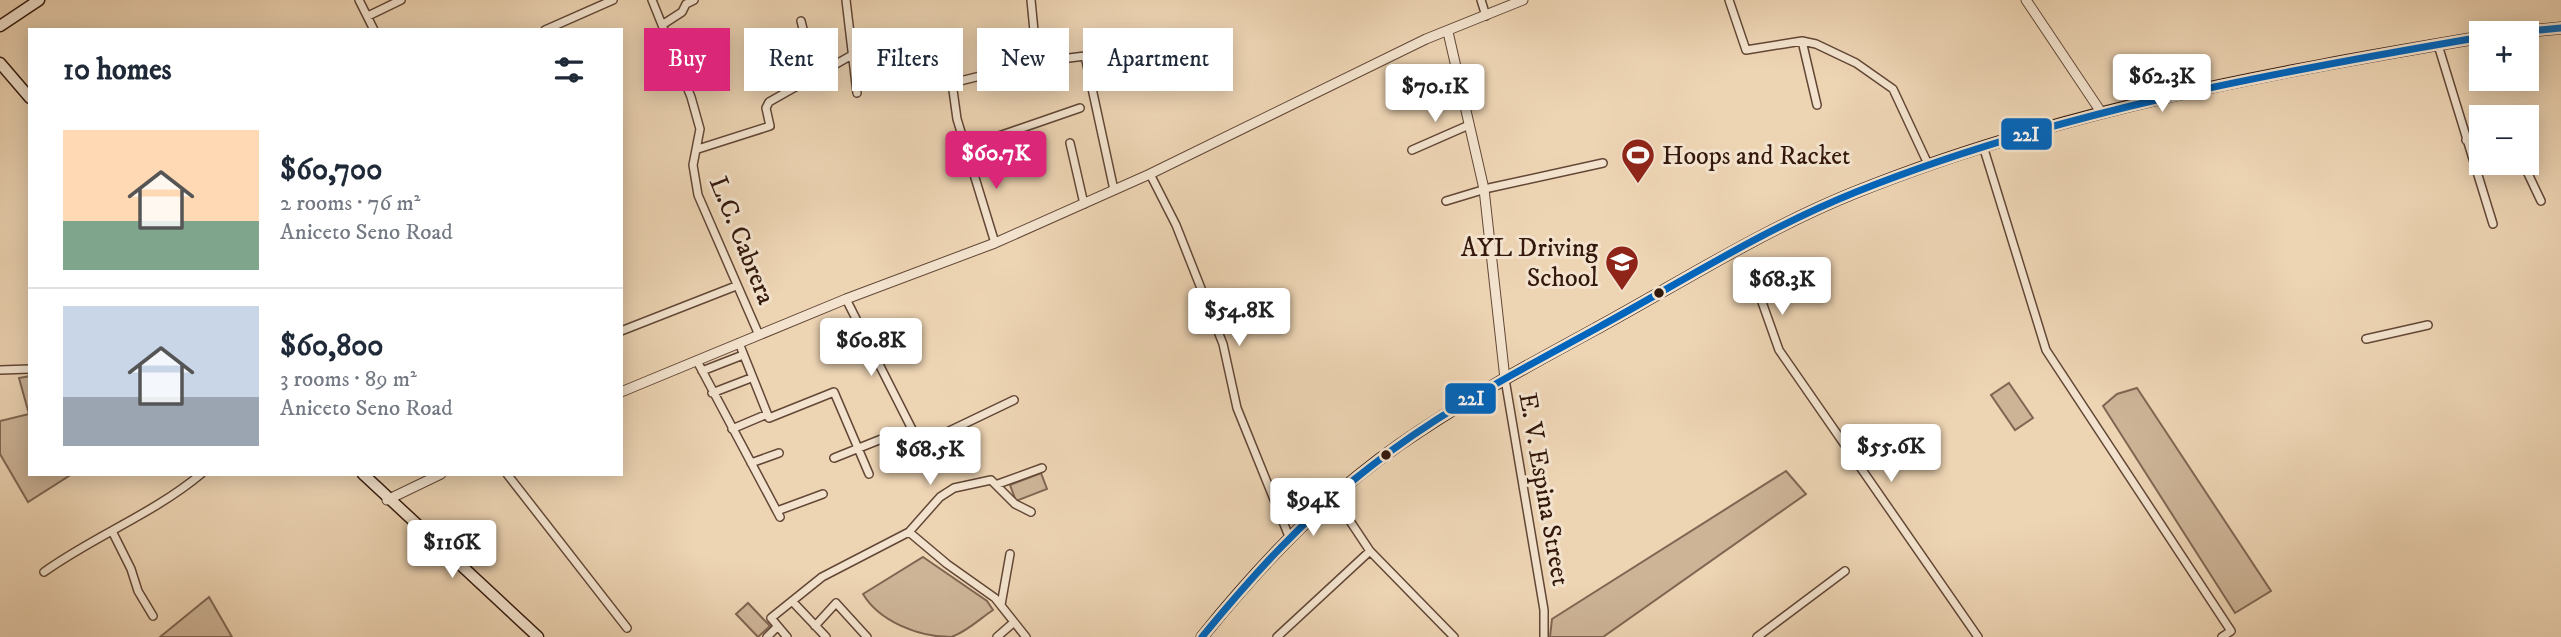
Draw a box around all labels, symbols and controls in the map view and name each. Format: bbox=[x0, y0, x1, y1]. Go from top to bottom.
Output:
map controls bbox=[2469, 21, 2539, 175]
button: + bbox=[2469, 21, 2539, 91]
chip: Buy bbox=[644, 28, 730, 91]
chip: Rent bbox=[744, 28, 838, 91]
chip: Filters bbox=[852, 28, 963, 91]
chip: New bbox=[977, 28, 1069, 91]
chip: Apartment bbox=[1083, 28, 1233, 91]
icon: filters bbox=[550, 51, 588, 89]
text: 10 homes bbox=[63, 52, 172, 89]
pin: $62.3K bbox=[2105, 54, 2219, 114]
text: $62.3K bbox=[2129, 62, 2195, 91]
pin: $70.1K bbox=[1378, 64, 1492, 124]
text: $70.1K bbox=[1401, 72, 1469, 101]
button: − bbox=[2469, 105, 2539, 175]
line badge: 22I bbox=[2000, 117, 2053, 151]
text: 22I bbox=[2013, 124, 2039, 147]
pin: $60.7K bbox=[939, 132, 1053, 191]
sports icon: Hoops and Racket bbox=[1619, 136, 1657, 185]
text: $60.7K bbox=[961, 139, 1031, 168]
place label: Hoops and Racket bbox=[1662, 140, 1850, 173]
text: $60,700 bbox=[280, 152, 382, 189]
icon: home bbox=[119, 158, 203, 242]
street label: L.C. Cabrera bbox=[701, 172, 782, 309]
text: 2 rooms · 76 m² bbox=[280, 189, 420, 218]
text: Aniceto Seno Road bbox=[280, 218, 453, 247]
place label: AYL Driving School bbox=[1461, 232, 1598, 295]
school or university icon: AYL Driving School bbox=[1603, 243, 1641, 292]
pin: $68.3K bbox=[1725, 258, 1839, 317]
text: $68.3K bbox=[1749, 265, 1815, 294]
unlabelled marker bbox=[1652, 286, 1666, 300]
pin: $54.8K bbox=[1182, 288, 1296, 348]
text: $54.8K bbox=[1204, 296, 1274, 325]
pin: $60.8K bbox=[814, 318, 928, 378]
text: $60.8K bbox=[836, 326, 906, 355]
text: $60,800 bbox=[280, 328, 384, 365]
icon: home bbox=[119, 334, 203, 418]
text: 3 rooms · 89 m² bbox=[280, 365, 417, 394]
line badge: 22I bbox=[1444, 382, 1497, 415]
text: 22I bbox=[1458, 388, 1484, 411]
street label: E. V. Espina Street bbox=[1510, 390, 1577, 588]
text: Aniceto Seno Road bbox=[280, 394, 453, 423]
pin: $55.6K bbox=[1834, 424, 1948, 484]
pin: $68.5K bbox=[873, 428, 987, 487]
text: $55.6K bbox=[1857, 432, 1925, 461]
text: $68.5K bbox=[896, 435, 964, 464]
unlabelled marker bbox=[1379, 448, 1393, 462]
pin: $94K bbox=[1272, 478, 1354, 538]
text: $94K bbox=[1286, 486, 1340, 515]
pin: $116K bbox=[403, 520, 501, 580]
text: $116K bbox=[423, 528, 481, 557]

